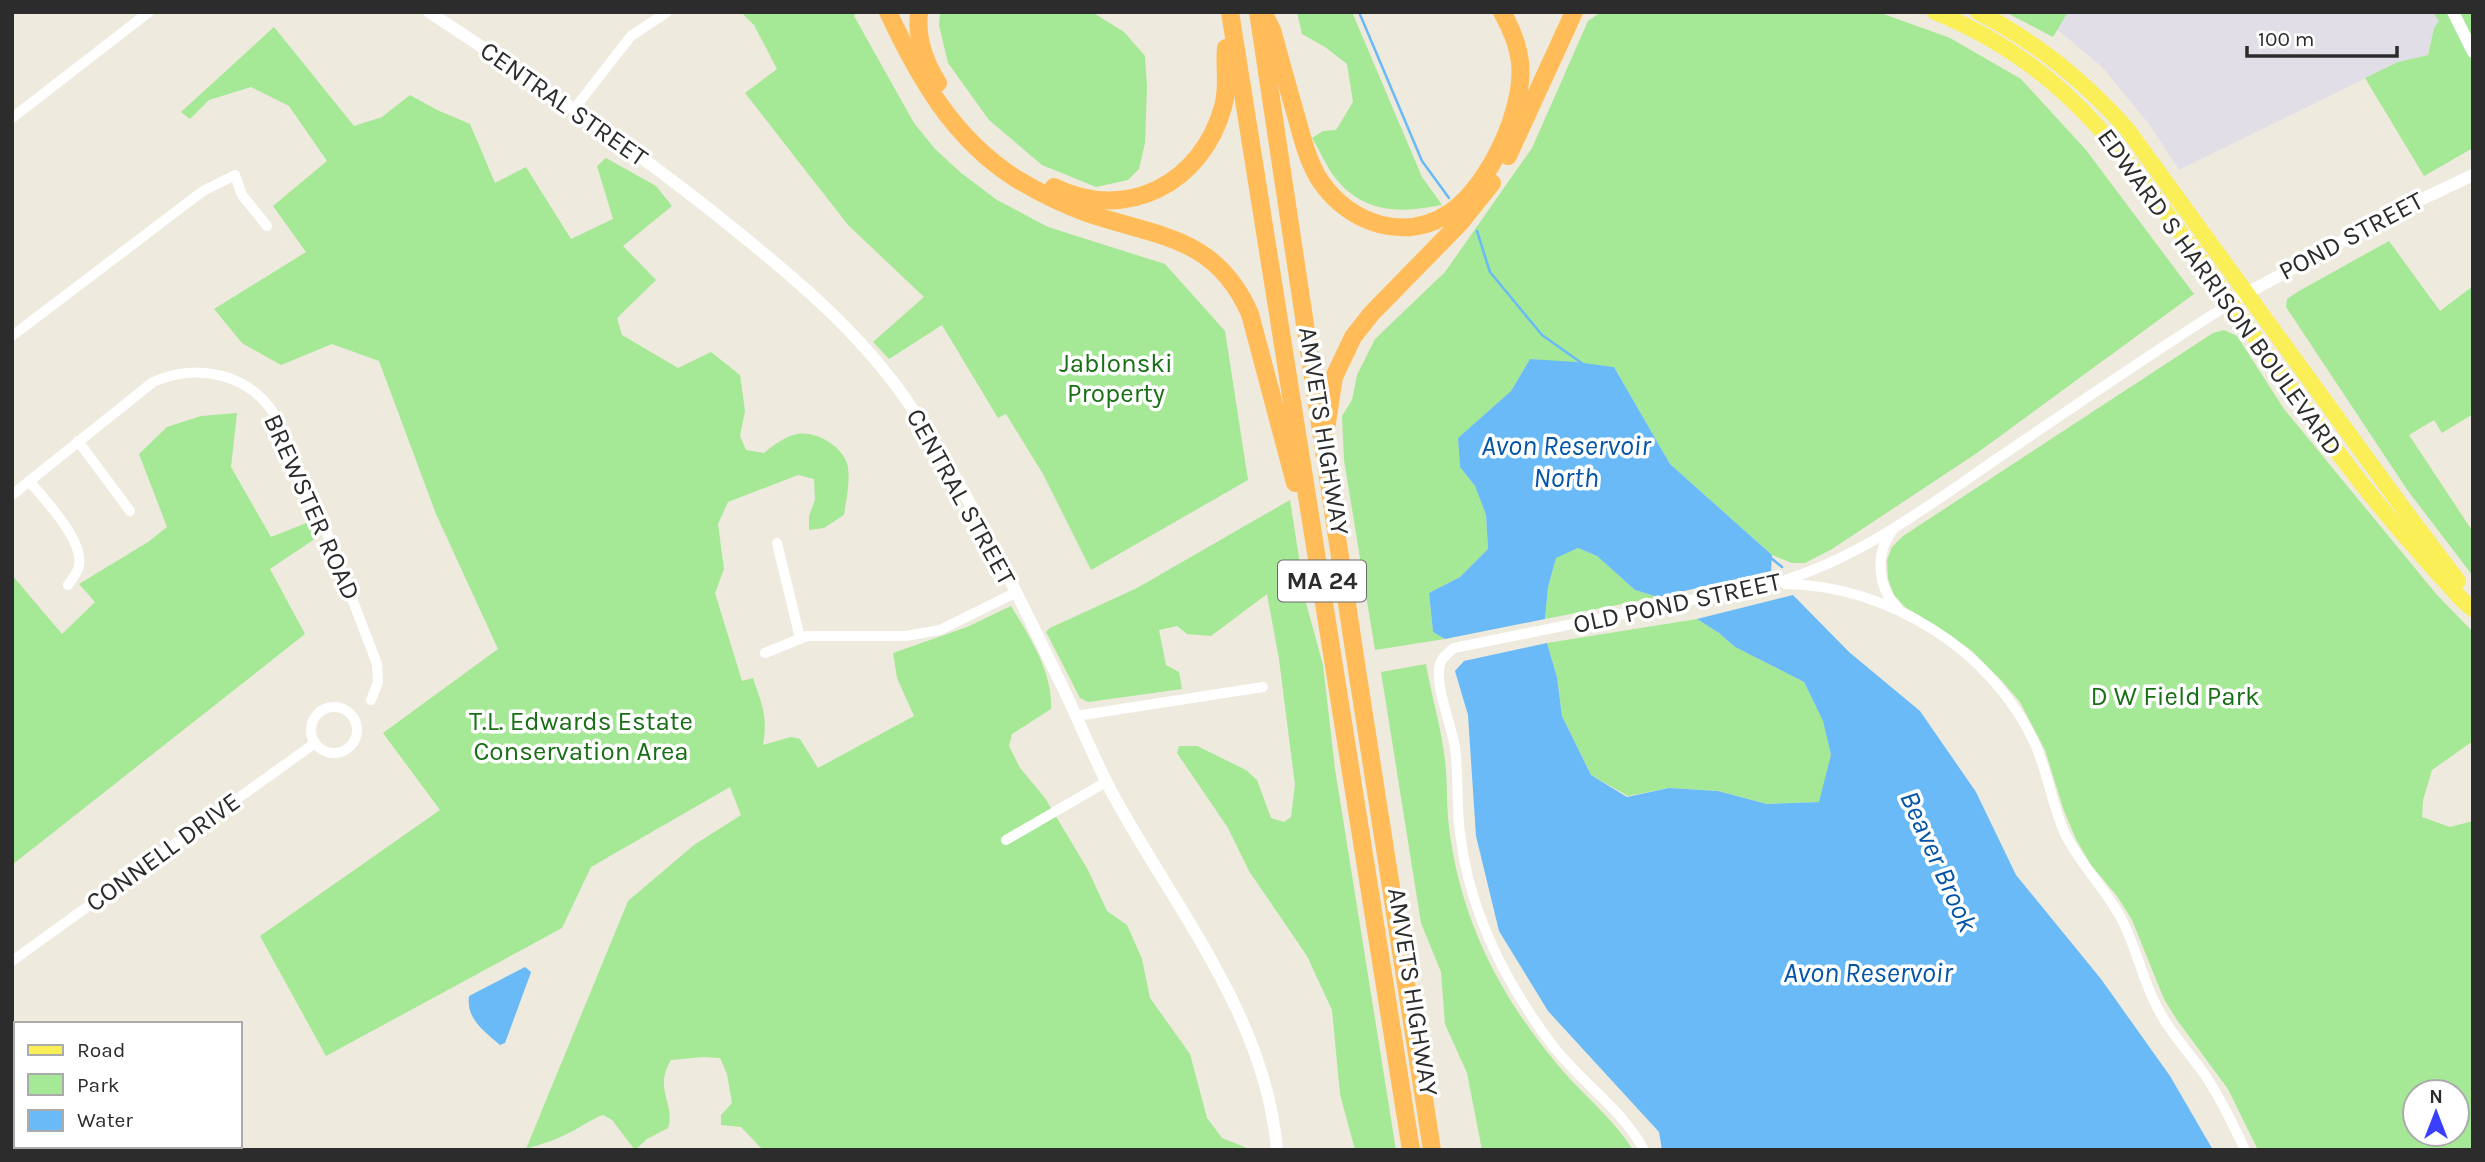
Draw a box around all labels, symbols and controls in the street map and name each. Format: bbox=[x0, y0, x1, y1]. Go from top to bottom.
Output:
scale bar bbox=[2247, 14, 2398, 58]
text: 100 m bbox=[2258, 27, 2315, 51]
street label: CENTRAL STREET bbox=[474, 35, 654, 173]
street label: EDWARD S HARRISON BOULEVARD bbox=[2091, 122, 2349, 462]
street label: POND STREET bbox=[2273, 185, 2429, 287]
street label: AMVETS HIGHWAY bbox=[1292, 324, 1356, 538]
park label: Jablonski Property bbox=[1059, 348, 1173, 409]
street label: CENTRAL STREET bbox=[900, 403, 1022, 591]
street label: BREWSTER ROAD bbox=[257, 409, 367, 605]
water label: Avon Reservoir North bbox=[1481, 429, 1652, 494]
road number: MA 24 bbox=[1278, 560, 1366, 602]
street label: OLD POND STREET bbox=[1570, 566, 1784, 640]
park label: D W Field Park bbox=[2090, 681, 2260, 712]
park label: T.L. Edwards Estate Conservation Area bbox=[469, 706, 693, 767]
water label: Beaver Brook bbox=[1893, 785, 1985, 937]
street label: CONNELL DRIVE bbox=[80, 786, 246, 918]
street label: AMVETS HIGHWAY bbox=[1381, 885, 1445, 1099]
water label: Avon Reservoir bbox=[1783, 956, 1954, 989]
legend bbox=[14, 1022, 242, 1148]
text: Road bbox=[77, 1038, 125, 1062]
text: Park bbox=[77, 1073, 120, 1097]
north arrow bbox=[2401, 1078, 2471, 1148]
text: N bbox=[2429, 1086, 2443, 1108]
text: Water bbox=[77, 1108, 133, 1132]

